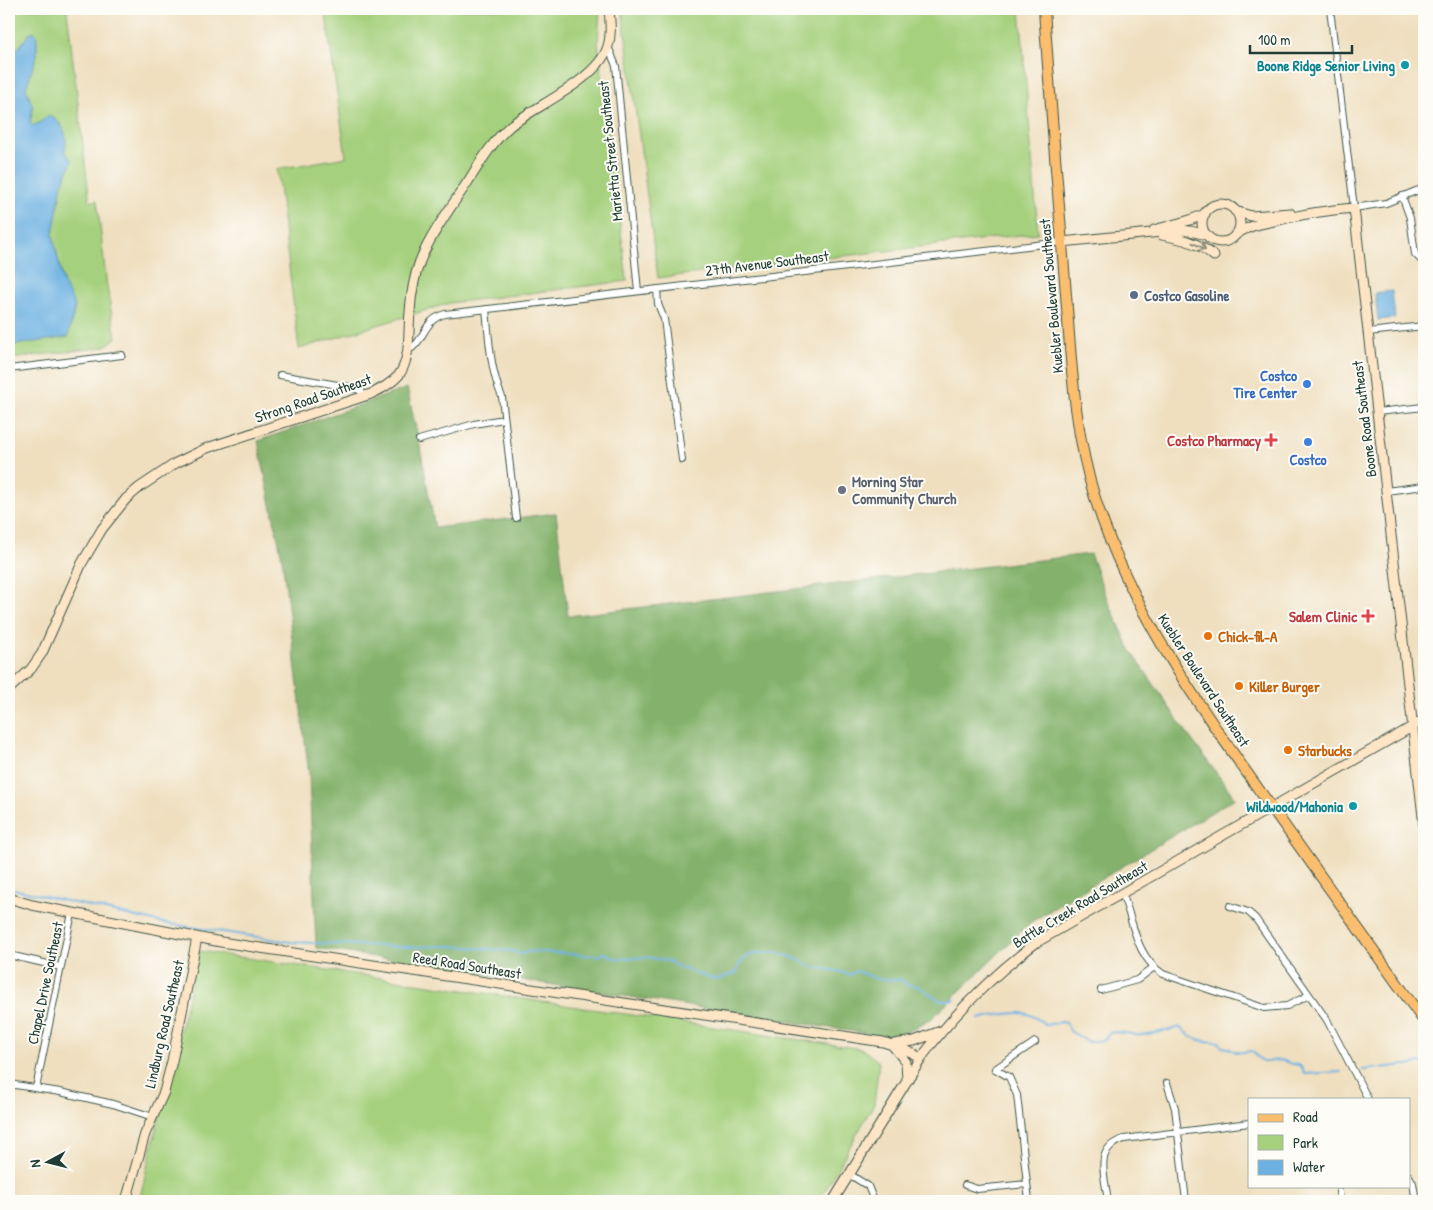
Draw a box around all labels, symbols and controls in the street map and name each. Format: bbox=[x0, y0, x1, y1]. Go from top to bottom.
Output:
scale bar bbox=[1250, 22, 1353, 54]
text: 100 m bbox=[1258, 29, 1291, 50]
place label: Boone Ridge Senior Living bbox=[1257, 55, 1395, 77]
marker: Boone Ridge Senior Living bbox=[1399, 59, 1411, 71]
street label: Marietta Street Southeast bbox=[592, 79, 628, 222]
street label: Kuebler Boulevard Southeast bbox=[1034, 217, 1068, 374]
one-way arrow bbox=[1191, 241, 1206, 251]
street label: 27th Avenue Southeast bbox=[704, 245, 831, 281]
place label: Costco Gasoline bbox=[1144, 285, 1230, 306]
marker: Costco Gasoline bbox=[1128, 289, 1140, 301]
street label: Boone Road Southeast bbox=[1346, 359, 1382, 478]
place label: Costco Tire Center bbox=[1233, 365, 1297, 403]
street label: Strong Road Southeast bbox=[252, 368, 375, 428]
marker: Costco Tire Center bbox=[1301, 378, 1313, 390]
place label: Costco Pharmacy bbox=[1167, 430, 1262, 452]
marker: Costco Pharmacy bbox=[1265, 434, 1277, 446]
marker: Costco bbox=[1302, 436, 1314, 448]
place label: Costco bbox=[1289, 449, 1327, 470]
place label: Morning Star Community Church bbox=[852, 471, 957, 510]
marker: Morning Star Community Church bbox=[836, 484, 848, 496]
place label: Salem Clinic bbox=[1289, 606, 1358, 627]
street label: Kuebler Boulevard Southeast bbox=[1153, 609, 1255, 751]
marker: Salem Clinic bbox=[1361, 609, 1375, 623]
place label: Chick-fil-A bbox=[1218, 626, 1278, 647]
marker: Chick-fil-A bbox=[1202, 630, 1214, 642]
place label: Killer Burger bbox=[1249, 676, 1320, 698]
marker: Killer Burger bbox=[1233, 680, 1245, 692]
place label: Starbucks bbox=[1298, 740, 1352, 761]
marker: Starbucks bbox=[1282, 744, 1294, 756]
place label: Wildwood/Mahonia bbox=[1246, 796, 1343, 817]
marker: Wildwood/Mahonia bbox=[1347, 800, 1359, 812]
street label: Battle Creek Road Southeast bbox=[1009, 855, 1152, 953]
street label: Chapel Drive Southeast bbox=[22, 919, 68, 1046]
street label: Reed Road Southeast bbox=[411, 946, 523, 984]
street label: Lindburg Road Southeast bbox=[139, 957, 189, 1090]
legend bbox=[1248, 1098, 1410, 1188]
text: Road bbox=[1293, 1106, 1318, 1127]
text: Park bbox=[1293, 1132, 1318, 1153]
north arrow bbox=[22, 1138, 72, 1188]
text: Water bbox=[1293, 1156, 1325, 1177]
text: N bbox=[25, 1158, 44, 1169]

